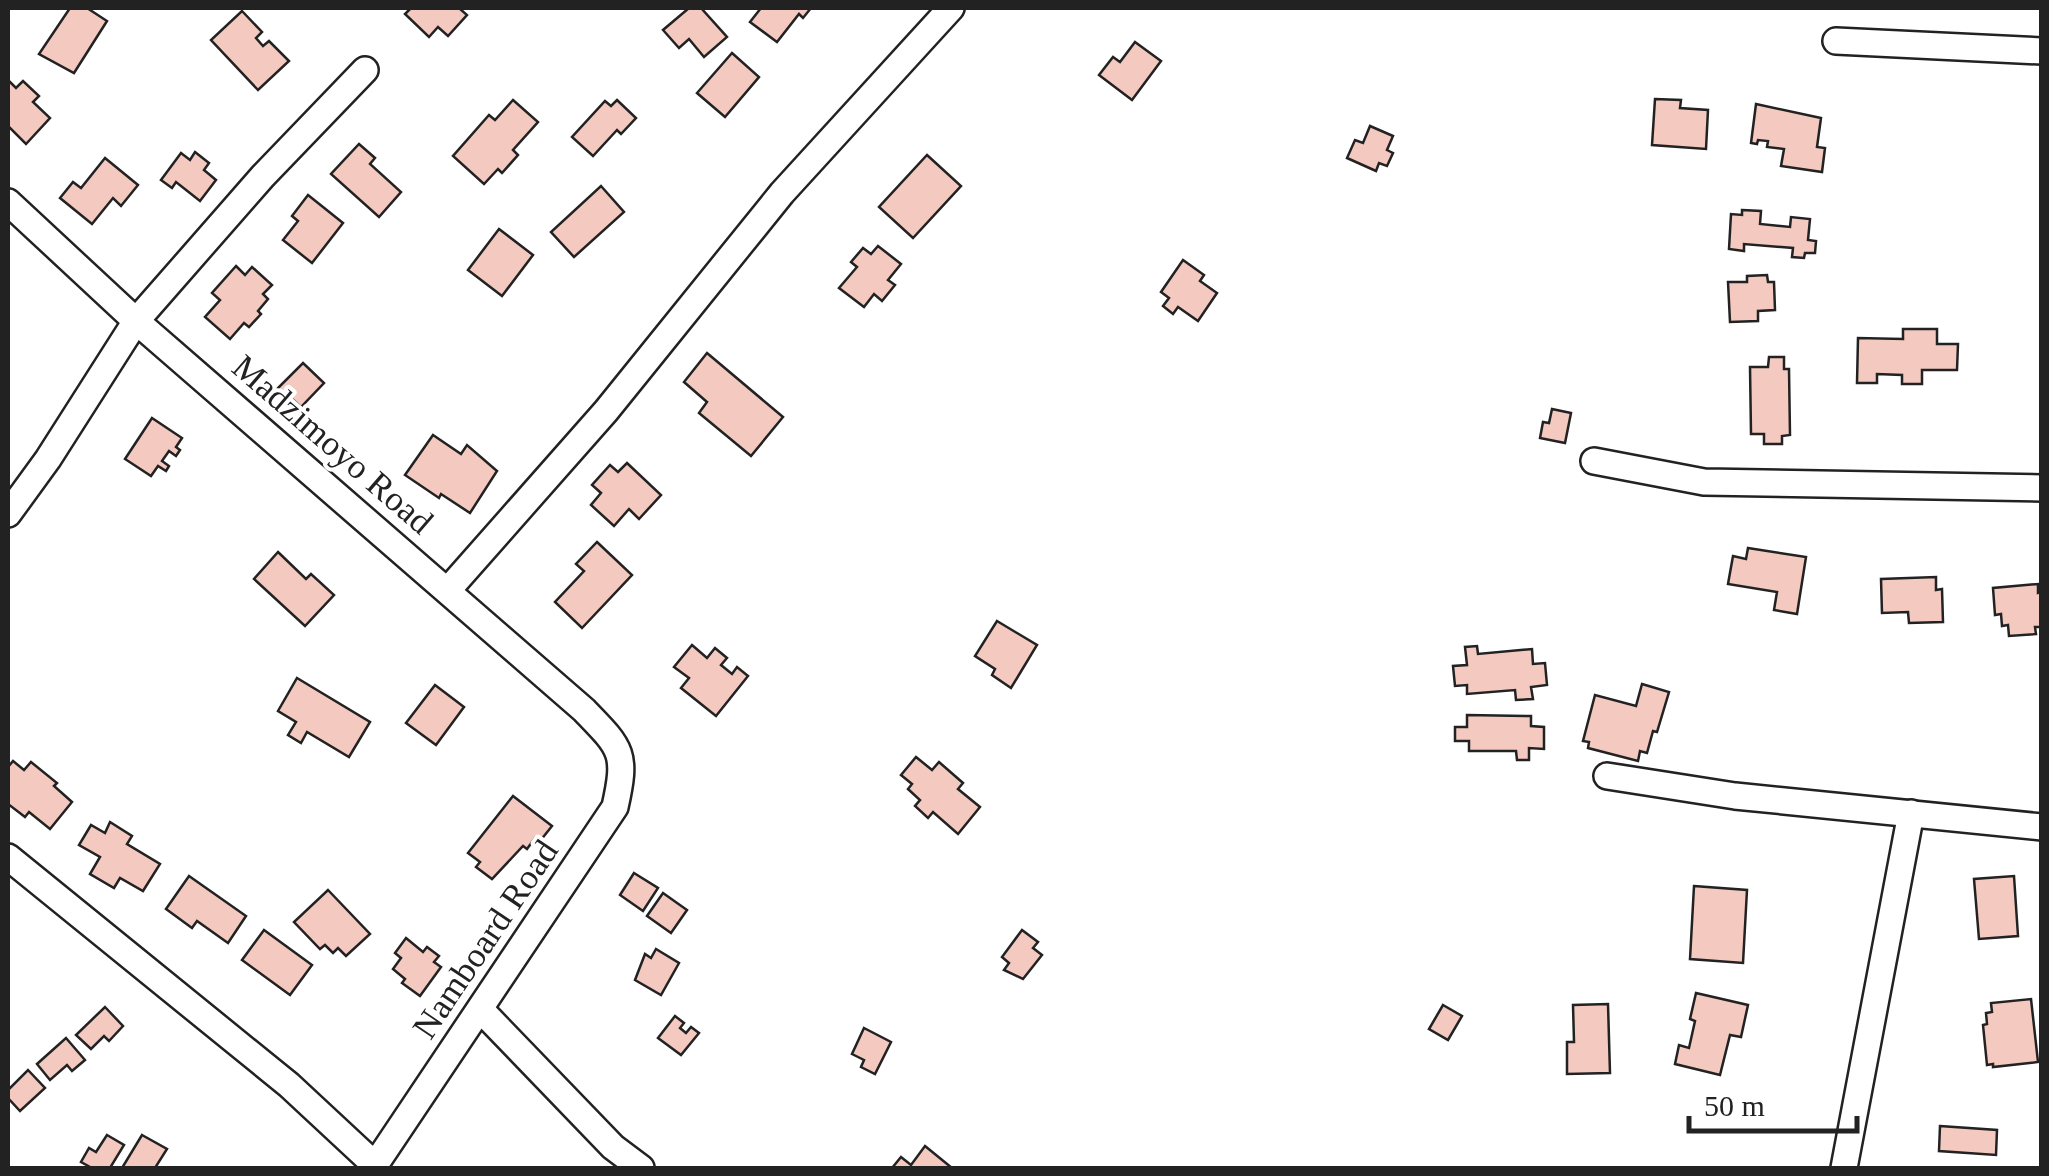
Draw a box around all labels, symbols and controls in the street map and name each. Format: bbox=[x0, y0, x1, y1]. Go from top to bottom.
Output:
street label: Madzimoyo Road bbox=[225, 347, 441, 542]
street label: Namboard Road bbox=[405, 832, 566, 1046]
scale bar bbox=[1689, 1071, 1856, 1133]
text: 50 m bbox=[1704, 1089, 1765, 1122]

